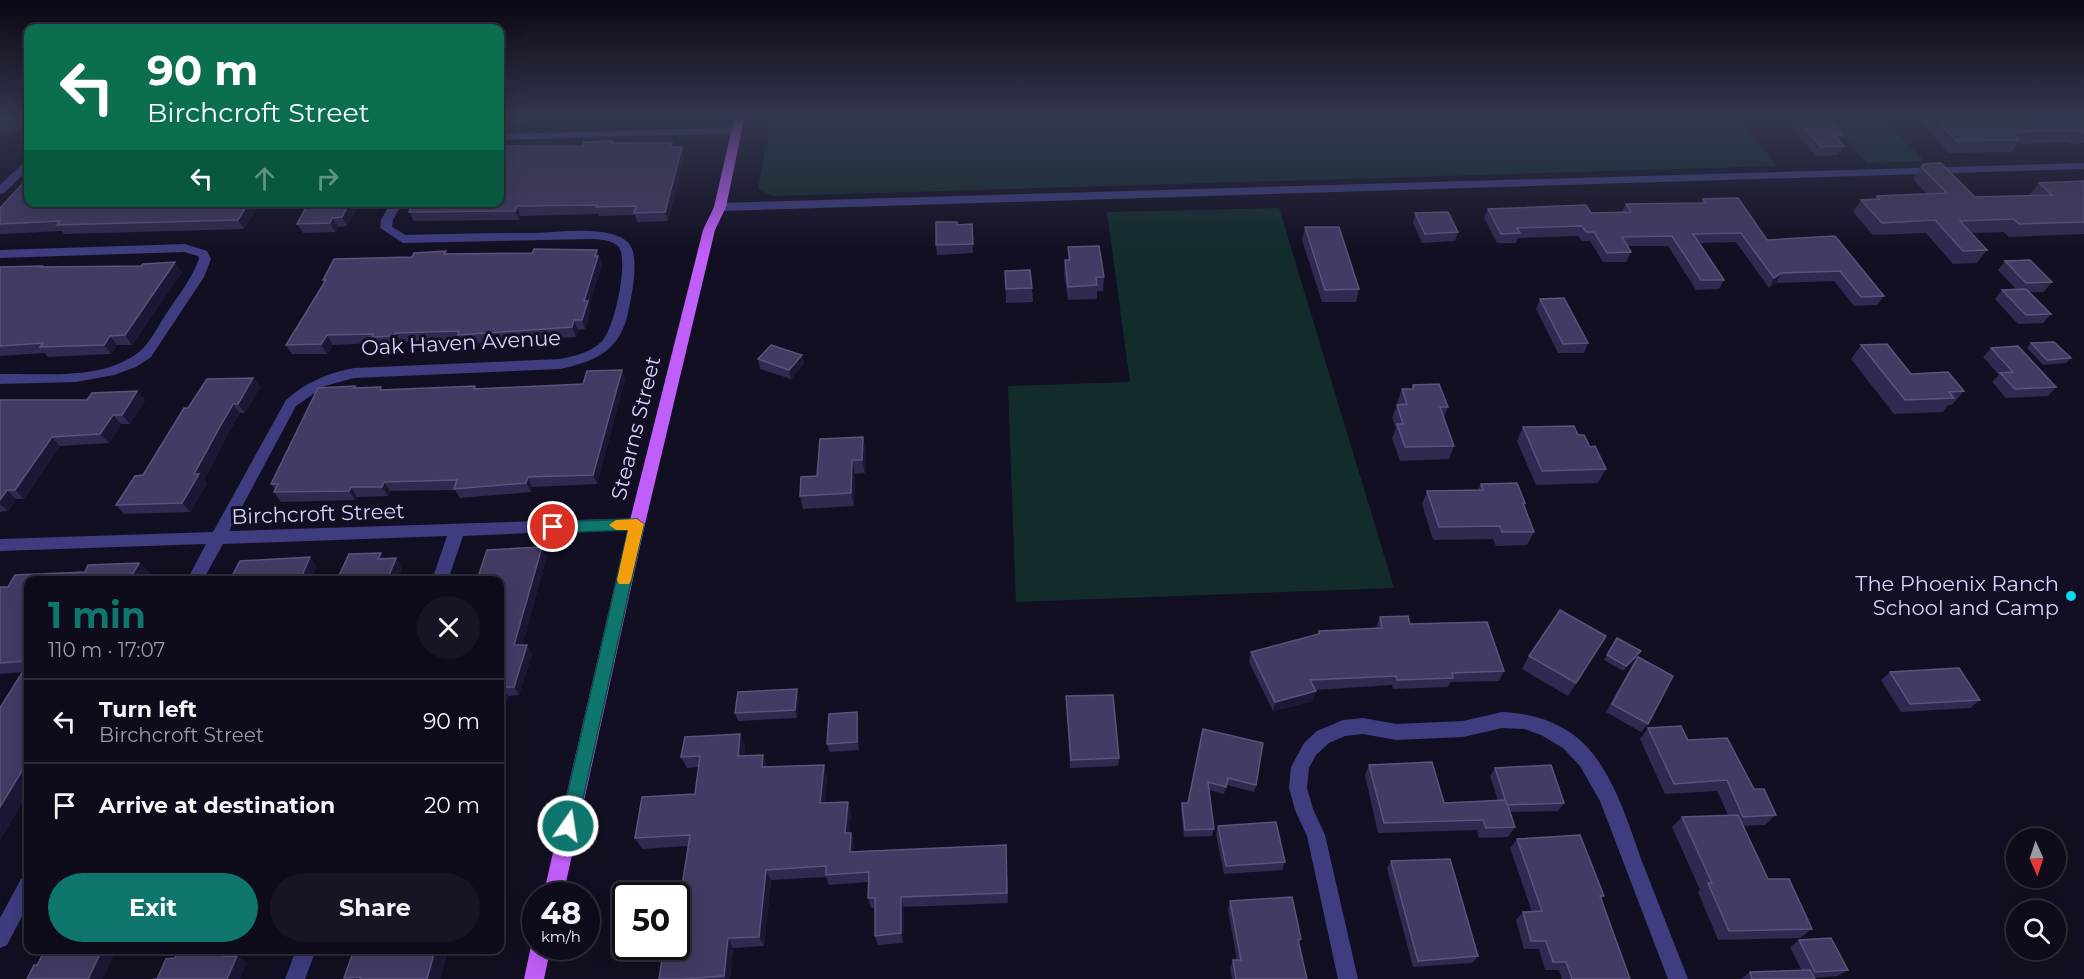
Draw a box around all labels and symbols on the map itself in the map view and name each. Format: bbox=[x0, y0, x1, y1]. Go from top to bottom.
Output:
street label: Oak Haven Avenue bbox=[360, 325, 562, 360]
street label: Stearns Street bbox=[606, 353, 665, 502]
street label: Birchcroft Street bbox=[231, 498, 405, 529]
pin bbox=[527, 501, 578, 552]
place label: The Phoenix Ranch School and Camp bbox=[1855, 571, 2059, 620]
marker: The Phoenix Ranch School and Camp bbox=[2064, 589, 2078, 603]
position arrow bbox=[536, 794, 600, 858]
north arrow bbox=[2006, 828, 2066, 888]
speed limit sign: 50 bbox=[612, 882, 690, 960]

